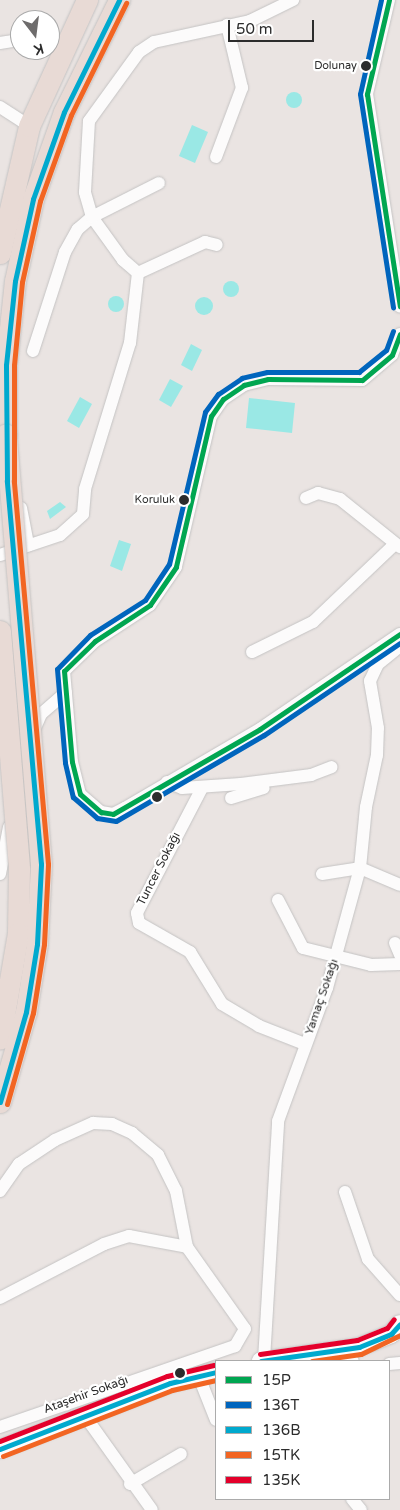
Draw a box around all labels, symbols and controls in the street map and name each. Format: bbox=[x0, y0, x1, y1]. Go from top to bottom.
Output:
north arrow bbox=[10, 10, 60, 60]
scale bar bbox=[230, 10, 316, 42]
text: 50 m bbox=[236, 20, 273, 38]
text: K bbox=[32, 40, 45, 58]
place label: Dolunay bbox=[314, 59, 357, 73]
marker: Dolunay bbox=[361, 61, 371, 71]
place label: Koruluk bbox=[135, 493, 175, 507]
marker: Koruluk bbox=[179, 495, 189, 505]
unlabelled marker bbox=[152, 792, 162, 802]
street label: Tuncer Sokağı bbox=[134, 830, 184, 908]
street label: Yamaç Sokağı bbox=[302, 957, 342, 1037]
legend bbox=[215, 1360, 390, 1500]
unlabelled marker bbox=[175, 1368, 185, 1378]
text: 15P bbox=[262, 1371, 291, 1389]
street label: Ataşehir Sokağı bbox=[42, 1373, 130, 1417]
text: 136T bbox=[262, 1396, 299, 1414]
text: 136B bbox=[262, 1421, 301, 1439]
text: 15TK bbox=[262, 1446, 300, 1464]
text: 135K bbox=[262, 1471, 300, 1489]

